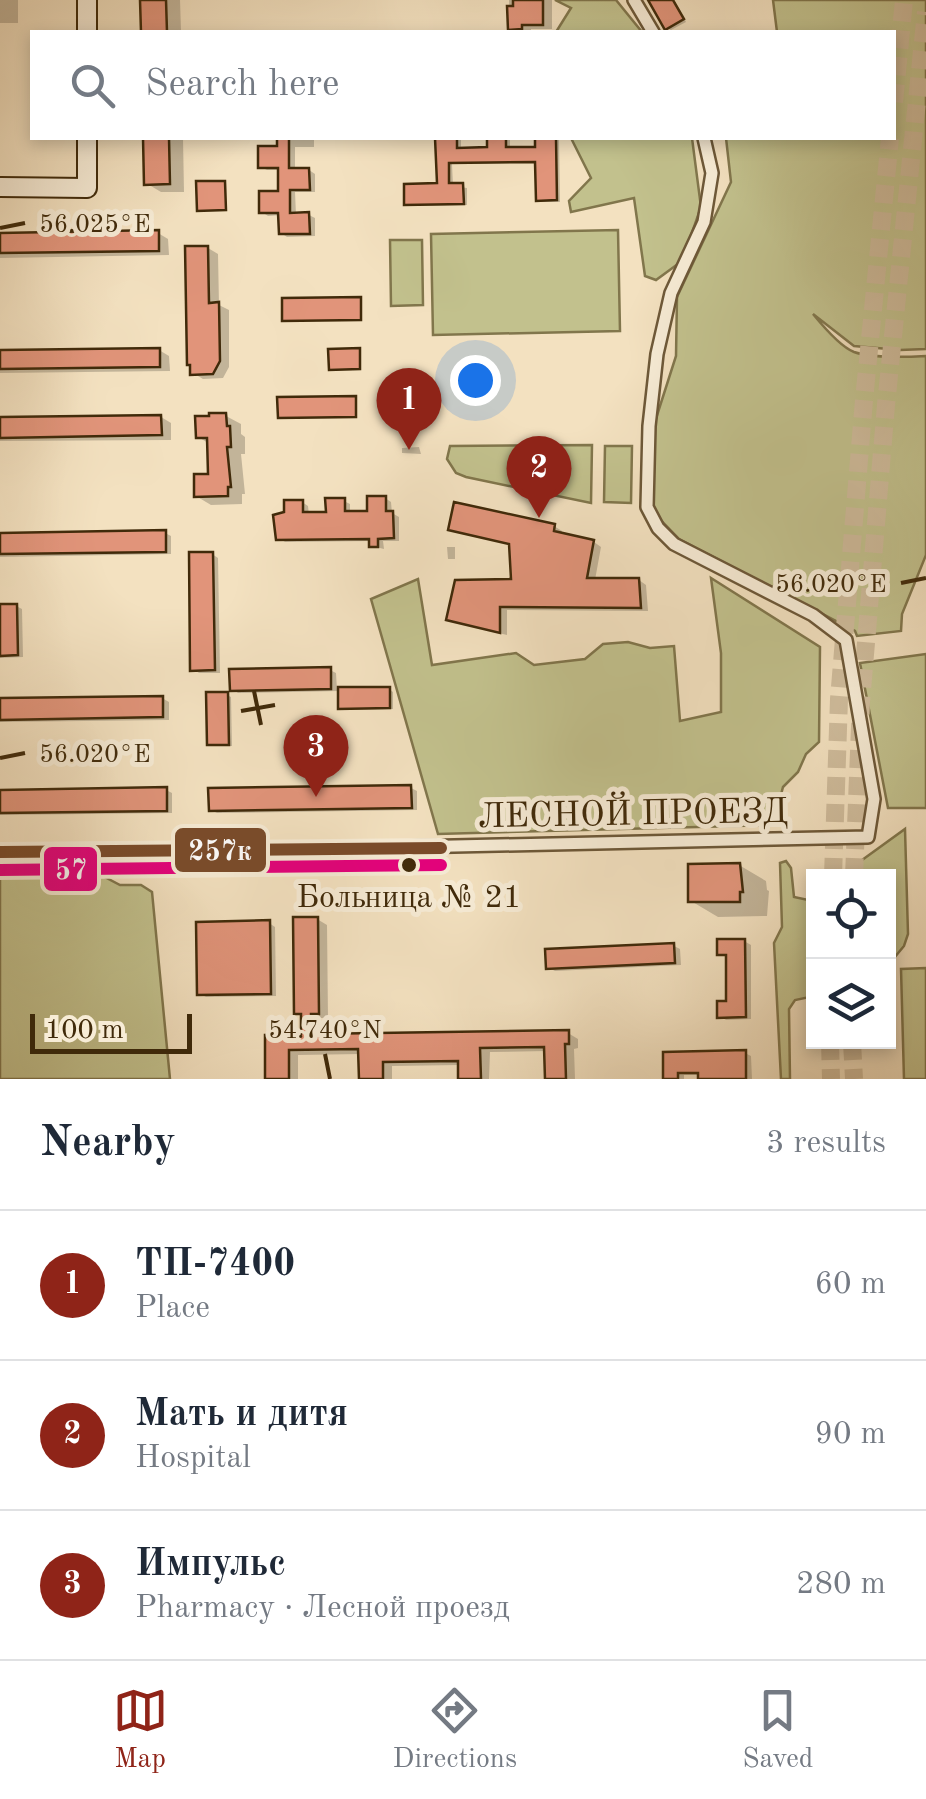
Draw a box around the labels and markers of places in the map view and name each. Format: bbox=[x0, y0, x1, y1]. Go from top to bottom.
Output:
pin: 1 bbox=[376, 368, 442, 450]
pin: 2 bbox=[506, 436, 572, 518]
pin: 3 bbox=[284, 714, 348, 797]
marker: Больница № 21 bbox=[399, 855, 419, 875]
place label: Больница № 21 bbox=[296, 883, 522, 915]

